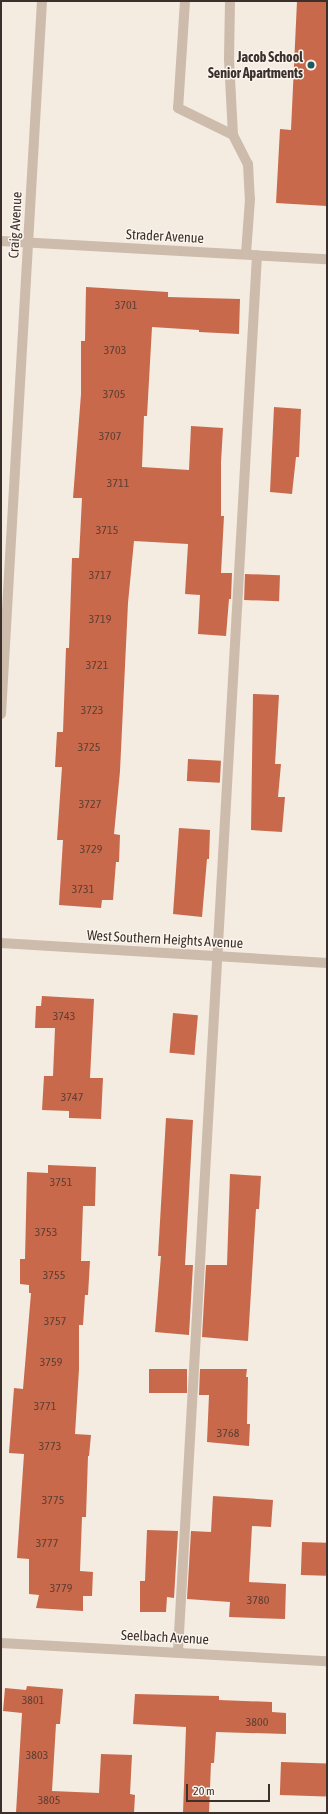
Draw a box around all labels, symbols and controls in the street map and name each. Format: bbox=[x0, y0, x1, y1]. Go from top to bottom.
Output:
place label: Jacob School Senior Apartments bbox=[208, 49, 303, 82]
marker: Jacob School Senior Apartments bbox=[306, 60, 316, 70]
street label: Craig Avenue bbox=[5, 191, 25, 259]
street label: Strader Avenue bbox=[126, 226, 204, 246]
house number: 3701 bbox=[115, 299, 137, 313]
house number: 3703 bbox=[104, 344, 126, 358]
house number: 3705 bbox=[103, 388, 125, 402]
house number: 3707 bbox=[99, 430, 121, 444]
house number: 3711 bbox=[107, 477, 129, 491]
house number: 3715 bbox=[96, 524, 118, 538]
house number: 3717 bbox=[89, 569, 111, 583]
house number: 3719 bbox=[89, 613, 111, 627]
house number: 3721 bbox=[86, 659, 108, 673]
house number: 3723 bbox=[81, 704, 103, 718]
house number: 3725 bbox=[78, 741, 100, 755]
house number: 3727 bbox=[79, 798, 101, 812]
house number: 3729 bbox=[80, 843, 102, 857]
house number: 3731 bbox=[72, 883, 94, 897]
street label: West Southern Heights Avenue bbox=[86, 927, 244, 951]
house number: 3743 bbox=[53, 1010, 75, 1024]
house number: 3747 bbox=[61, 1091, 83, 1105]
house number: 3751 bbox=[50, 1176, 72, 1190]
house number: 3753 bbox=[35, 1226, 57, 1240]
house number: 3755 bbox=[43, 1269, 65, 1283]
house number: 3757 bbox=[44, 1315, 66, 1329]
house number: 3759 bbox=[40, 1356, 62, 1370]
house number: 3771 bbox=[34, 1400, 56, 1414]
house number: 3768 bbox=[217, 1427, 239, 1441]
house number: 3773 bbox=[39, 1440, 61, 1454]
house number: 3775 bbox=[42, 1494, 64, 1508]
house number: 3777 bbox=[36, 1537, 58, 1551]
house number: 3779 bbox=[50, 1582, 72, 1596]
house number: 3780 bbox=[247, 1594, 269, 1608]
street label: Seelbach Avenue bbox=[121, 1626, 209, 1648]
house number: 3801 bbox=[22, 1694, 44, 1708]
house number: 3800 bbox=[246, 1716, 268, 1730]
house number: 3803 bbox=[26, 1749, 48, 1763]
scale bar bbox=[188, 1776, 272, 1802]
text: 20 m bbox=[193, 1784, 215, 1798]
house number: 3805 bbox=[38, 1794, 60, 1808]

